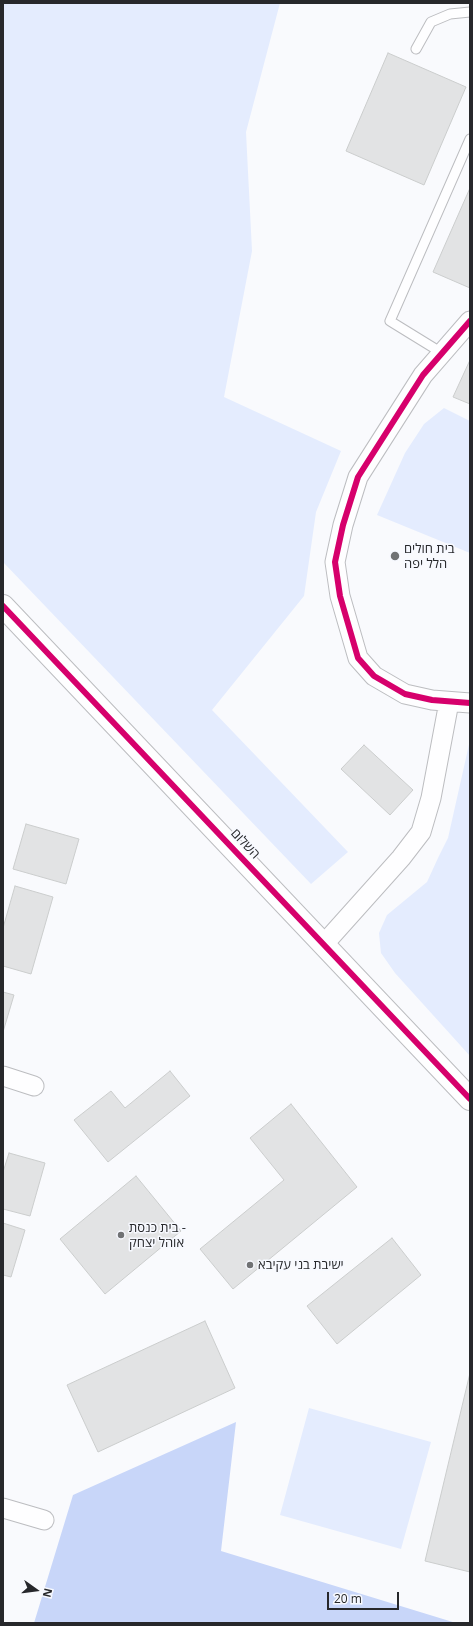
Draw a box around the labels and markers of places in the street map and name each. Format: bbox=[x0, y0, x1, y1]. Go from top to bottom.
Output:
place label: בית חולים הלל יפה bbox=[404, 541, 455, 572]
marker: בית חולים הלל יפה bbox=[389, 550, 401, 562]
place label: בית כנסת - אוהל יצחק bbox=[129, 1220, 186, 1251]
marker: בית כנסת - אוהל יצחק bbox=[116, 1230, 126, 1240]
place label: ישיבת בני עקיבא bbox=[258, 1257, 344, 1273]
marker: ישיבת בני עקיבא bbox=[245, 1260, 255, 1270]

